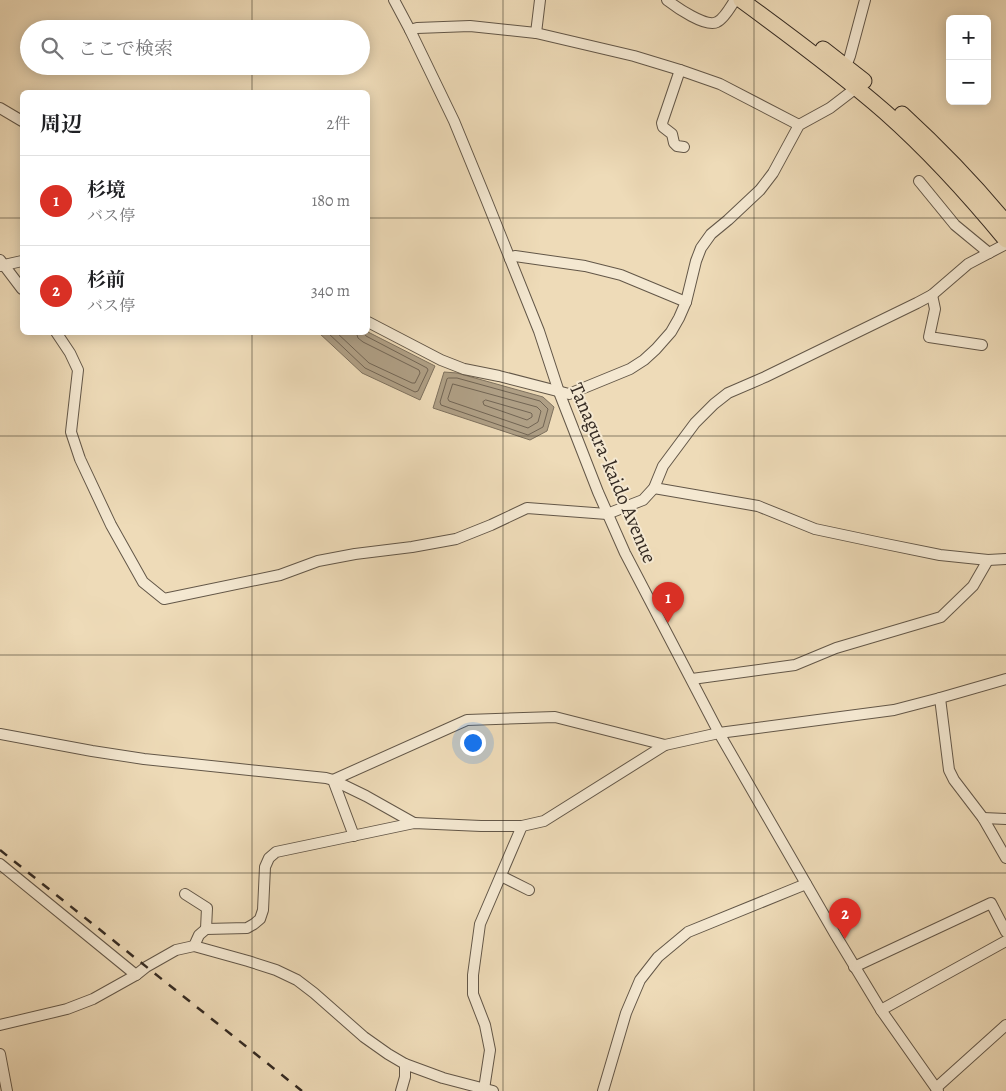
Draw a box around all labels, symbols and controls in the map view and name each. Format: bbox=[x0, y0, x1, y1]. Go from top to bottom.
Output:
map controls bbox=[946, 15, 991, 105]
button: + bbox=[946, 15, 991, 60]
search box bbox=[20, 20, 370, 75]
icon: search bbox=[38, 34, 66, 62]
text: ここで検索 bbox=[78, 36, 173, 62]
button: − bbox=[946, 60, 991, 105]
text: 周辺 bbox=[40, 110, 82, 138]
text: 2件 bbox=[326, 113, 350, 135]
text: 杉境 bbox=[87, 177, 125, 203]
text: 1 bbox=[53, 190, 59, 212]
text: 180 m bbox=[312, 190, 350, 212]
text: バス停 bbox=[87, 205, 135, 227]
text: 杉前 bbox=[87, 267, 125, 293]
text: 2 bbox=[52, 280, 60, 302]
text: 340 m bbox=[311, 280, 350, 302]
text: バス停 bbox=[87, 295, 135, 317]
street label: Tanagura-kaido Avenue bbox=[563, 379, 663, 567]
pin: 1 bbox=[652, 582, 684, 623]
your location bbox=[460, 730, 486, 756]
pin: 2 bbox=[829, 898, 861, 939]

